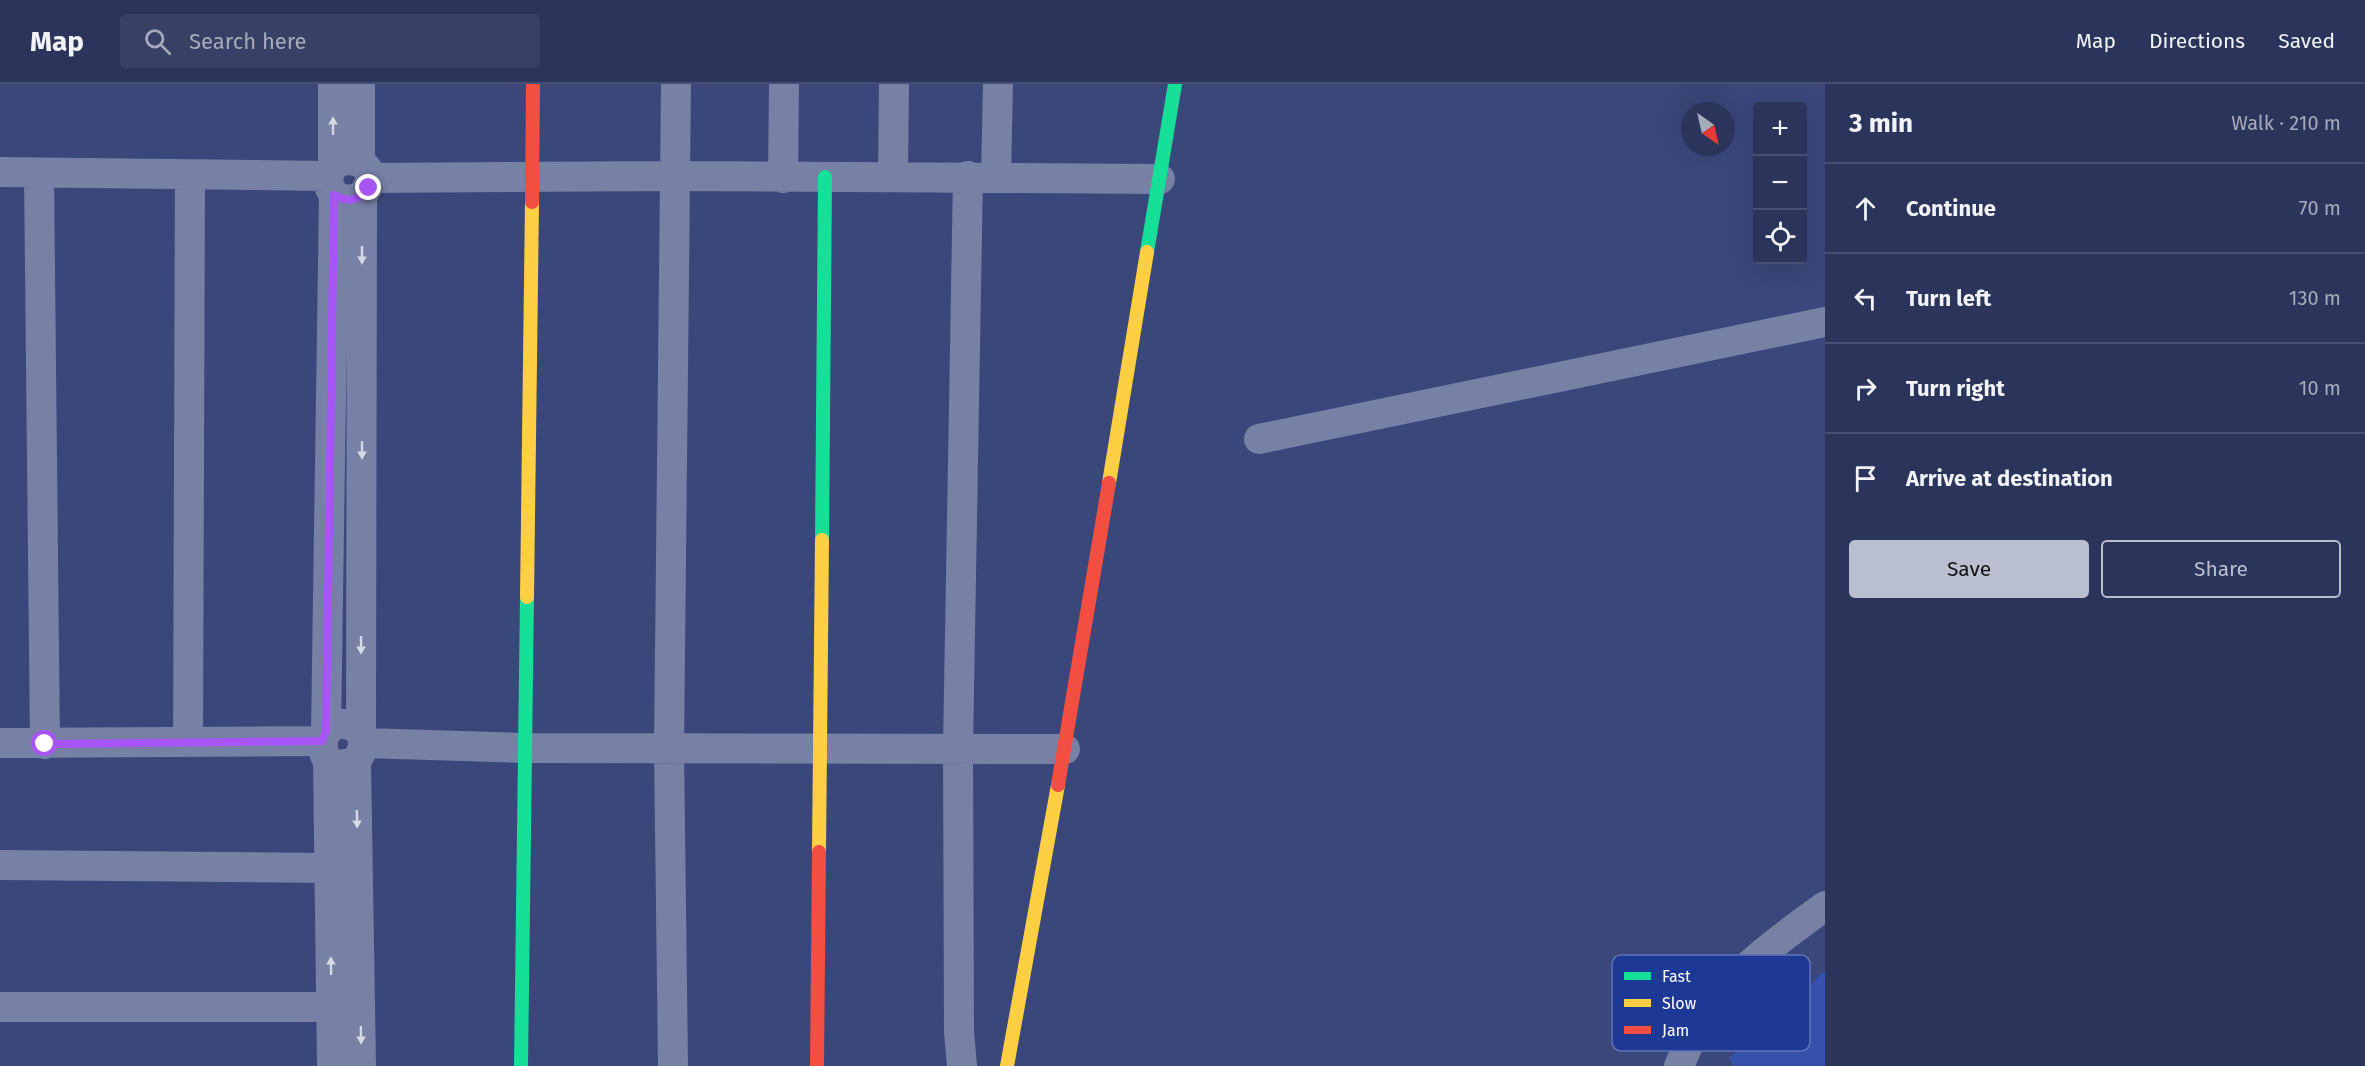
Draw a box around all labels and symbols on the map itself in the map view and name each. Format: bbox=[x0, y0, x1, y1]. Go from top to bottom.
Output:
north arrow bbox=[1681, 102, 1735, 156]
one-way arrow bbox=[328, 116, 338, 135]
route end bbox=[355, 174, 381, 200]
one-way arrow bbox=[357, 245, 367, 264]
one-way arrow bbox=[357, 440, 367, 459]
one-way arrow bbox=[356, 635, 366, 654]
route start bbox=[31, 730, 57, 756]
one-way arrow bbox=[352, 810, 362, 829]
legend bbox=[1612, 955, 1810, 1051]
one-way arrow bbox=[326, 956, 336, 975]
text: Fast bbox=[1662, 967, 1691, 986]
text: Slow bbox=[1662, 994, 1697, 1013]
text: Jam bbox=[1662, 1021, 1689, 1040]
one-way arrow bbox=[356, 1026, 366, 1045]

